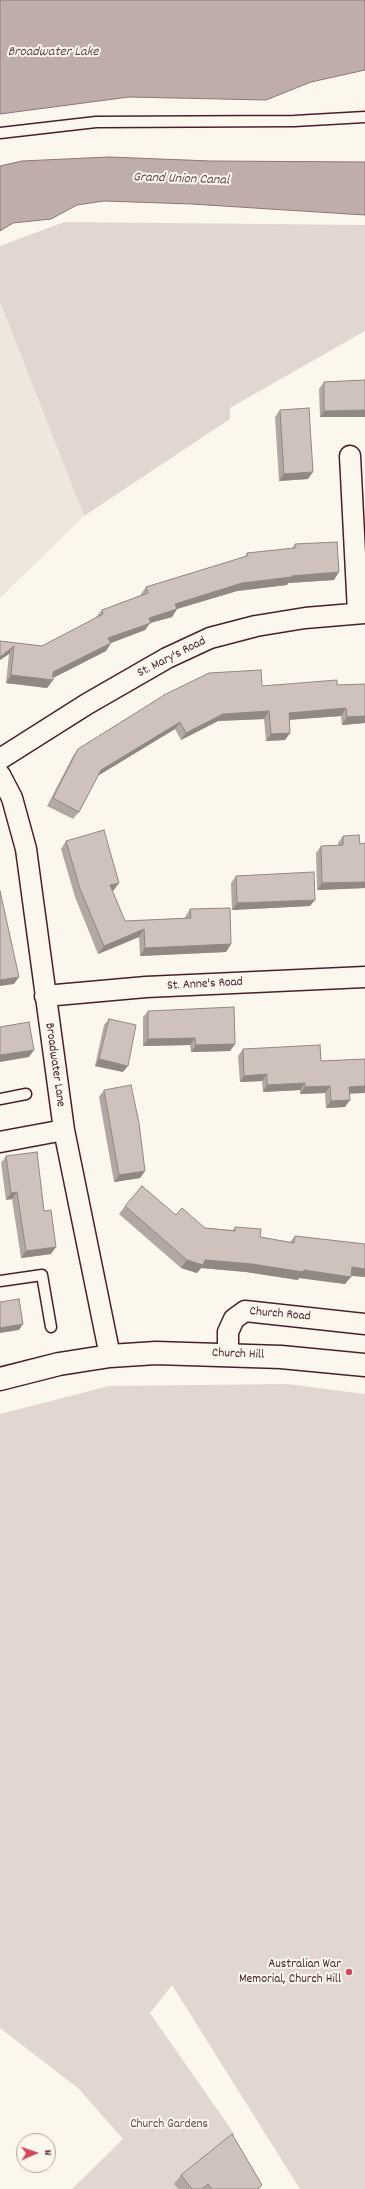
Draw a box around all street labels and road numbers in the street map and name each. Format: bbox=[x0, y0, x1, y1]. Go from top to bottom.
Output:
street label: St. Mary's Road bbox=[135, 634, 209, 682]
street label: St. Anne's Road bbox=[167, 975, 243, 995]
street label: Broadwater Lane bbox=[40, 1022, 68, 1108]
street label: Church Road bbox=[249, 1305, 311, 1325]
street label: Church Hill bbox=[212, 1346, 264, 1364]

